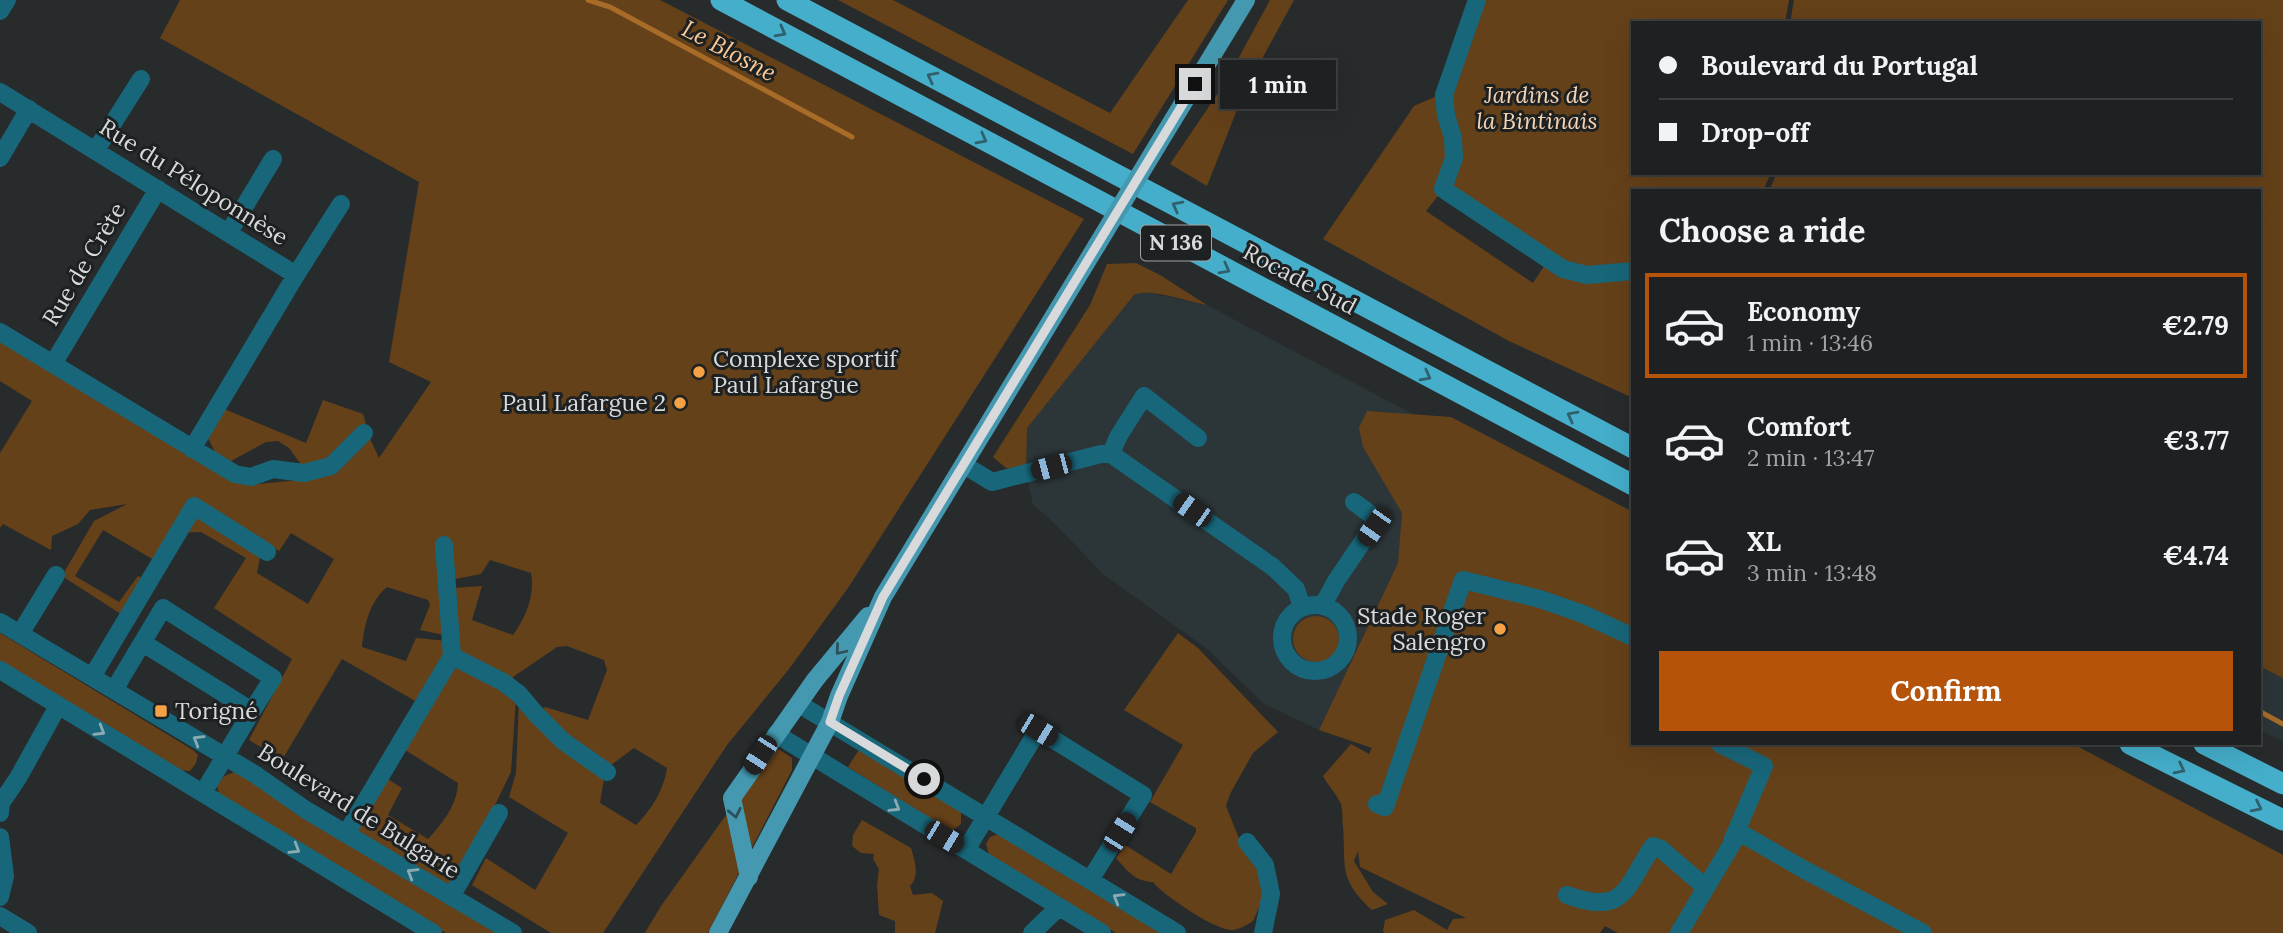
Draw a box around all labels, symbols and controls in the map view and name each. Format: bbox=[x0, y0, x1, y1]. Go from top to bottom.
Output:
water label: Le Blosne bbox=[677, 13, 782, 88]
one-way arrow bbox=[774, 24, 786, 37]
text: Boulevard du Portugal bbox=[1701, 49, 1978, 82]
callout: 1 min bbox=[1220, 60, 1335, 108]
route end bbox=[1179, 68, 1211, 100]
text: 1 min bbox=[1249, 70, 1307, 99]
one-way arrow bbox=[927, 71, 939, 85]
park label: Jardins de la Bintinais bbox=[1477, 80, 1597, 135]
street label: Rue du Péloponnèse bbox=[95, 112, 294, 251]
text: Drop-off bbox=[1701, 116, 1809, 149]
one-way arrow bbox=[974, 131, 987, 144]
street label: Rue de Crète bbox=[35, 197, 132, 331]
one-way arrow bbox=[1171, 201, 1184, 214]
text: Choose a ride bbox=[1659, 210, 1866, 251]
road number: N 136 bbox=[1141, 226, 1211, 260]
street label: Rocade Sud bbox=[1238, 237, 1362, 321]
one-way arrow bbox=[1218, 261, 1231, 275]
icon: car bbox=[1663, 294, 1726, 357]
text: Economy bbox=[1747, 295, 1860, 328]
text: €2.79 bbox=[2162, 309, 2229, 342]
text: 1 min · 13:46 bbox=[1747, 328, 1873, 357]
place label: Complexe sportif Paul Lafargue bbox=[713, 344, 899, 399]
marker: Complexe sportif Paul Lafargue bbox=[691, 364, 707, 380]
one-way arrow bbox=[1419, 368, 1431, 381]
place label: Paul Lafargue 2 bbox=[502, 388, 666, 417]
marker: Paul Lafargue 2 bbox=[672, 395, 688, 411]
icon: car bbox=[1663, 409, 1726, 472]
text: Comfort bbox=[1747, 410, 1851, 443]
one-way arrow bbox=[1567, 411, 1580, 424]
text: €3.77 bbox=[2163, 424, 2229, 457]
text: 2 min · 13:47 bbox=[1747, 443, 1874, 472]
car bbox=[1028, 451, 1075, 483]
car bbox=[1169, 489, 1216, 531]
car bbox=[1354, 504, 1395, 550]
icon: car bbox=[1663, 524, 1726, 587]
text: XL bbox=[1747, 525, 1781, 558]
text: €4.74 bbox=[2163, 539, 2229, 572]
text: 3 min · 13:48 bbox=[1747, 558, 1877, 587]
place label: Stade Roger Salengro bbox=[1357, 601, 1486, 656]
marker: Stade Roger Salengro bbox=[1492, 621, 1508, 637]
one-way arrow bbox=[836, 641, 848, 654]
button: Confirm bbox=[1659, 651, 2233, 731]
place label: Torigné bbox=[175, 696, 258, 725]
marker: Torigné bbox=[153, 703, 169, 719]
car bbox=[1015, 710, 1062, 750]
one-way arrow bbox=[93, 723, 106, 736]
car bbox=[740, 732, 781, 778]
one-way arrow bbox=[193, 736, 206, 749]
street label: Boulevard de Bulgarie bbox=[253, 737, 466, 885]
one-way arrow bbox=[2173, 760, 2185, 774]
route start bbox=[908, 763, 940, 795]
one-way arrow bbox=[2250, 798, 2262, 812]
one-way arrow bbox=[888, 799, 901, 812]
one-way arrow bbox=[726, 807, 741, 819]
car bbox=[1100, 809, 1141, 855]
car bbox=[921, 817, 968, 857]
one-way arrow bbox=[287, 841, 300, 854]
one-way arrow bbox=[407, 869, 420, 882]
one-way arrow bbox=[1113, 893, 1126, 906]

